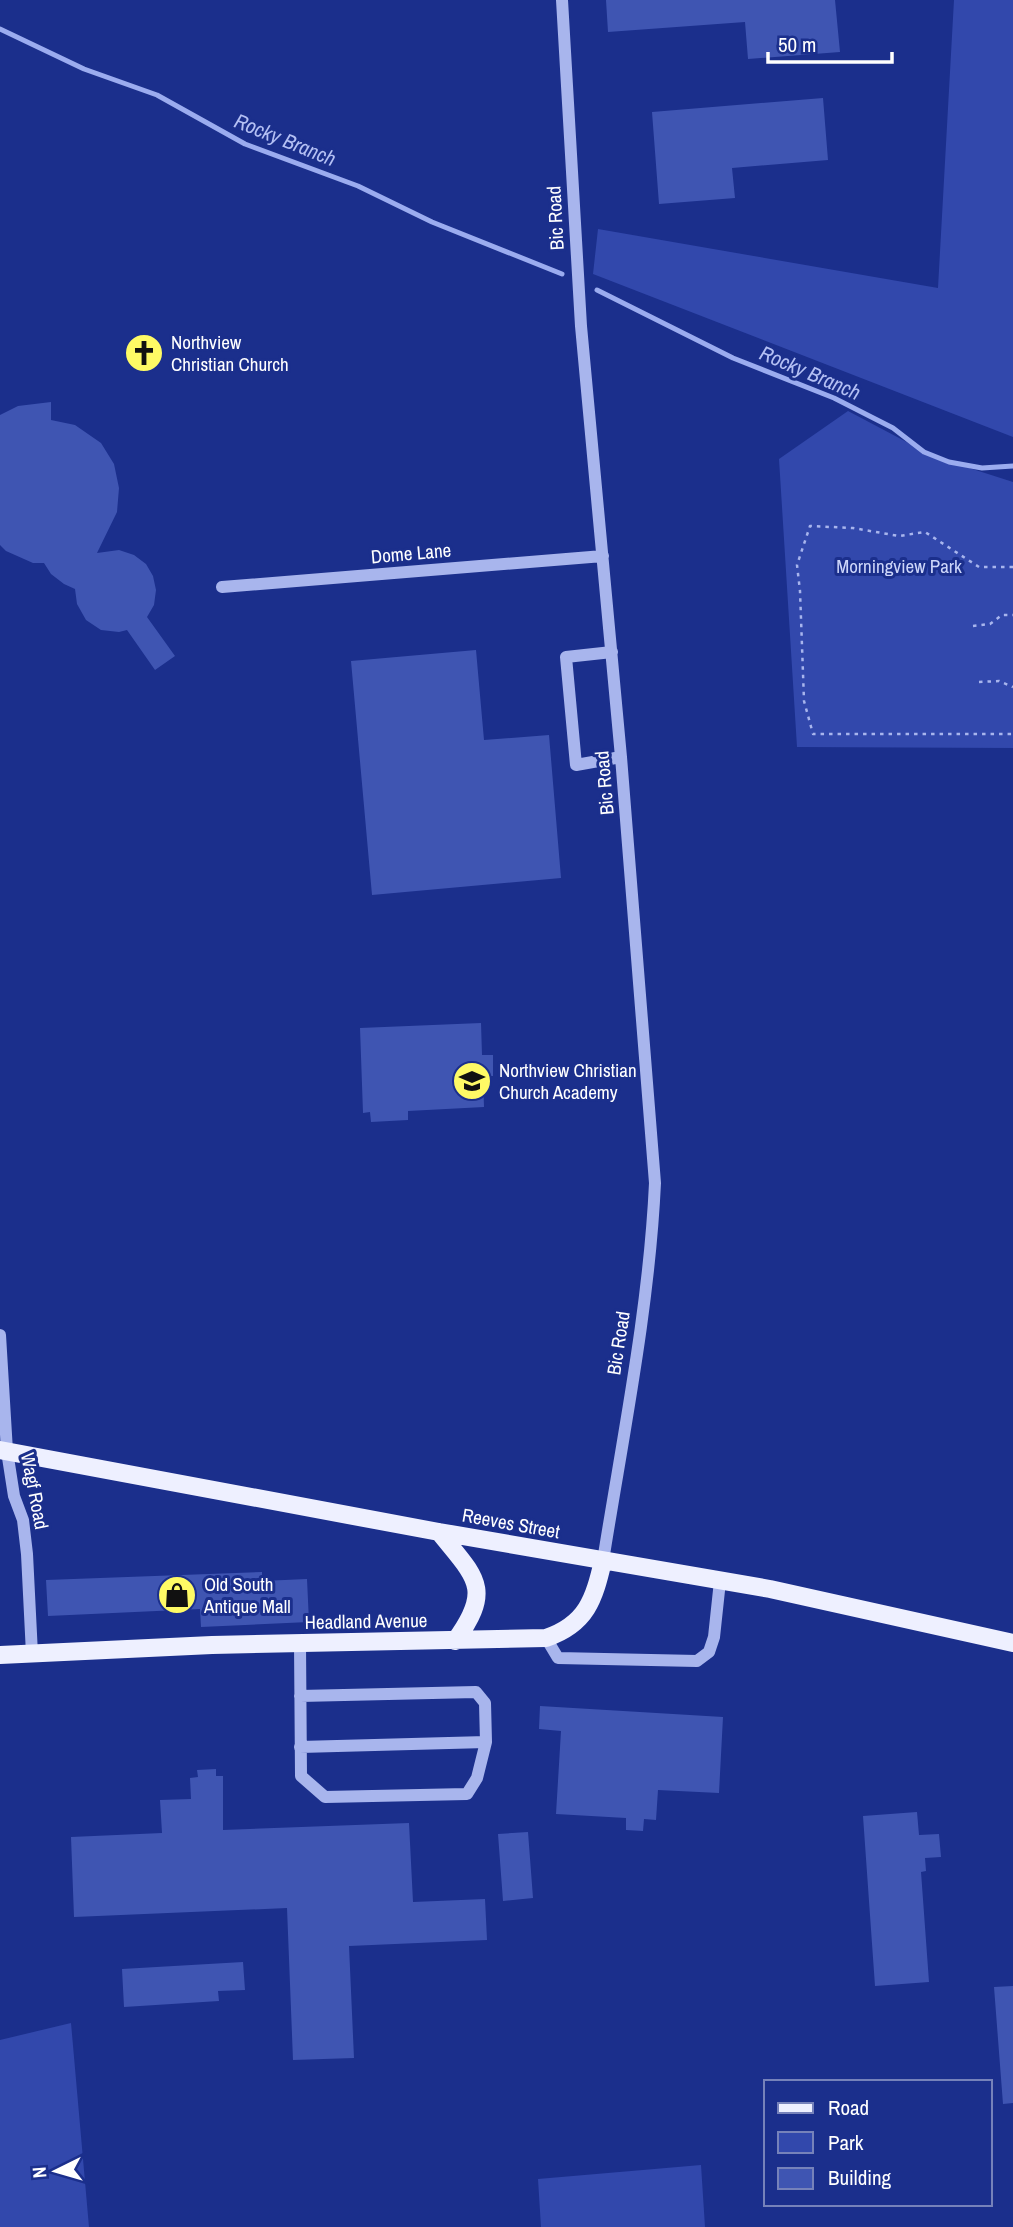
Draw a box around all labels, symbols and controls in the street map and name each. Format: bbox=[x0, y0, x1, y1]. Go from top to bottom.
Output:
scale bar bbox=[768, 21, 892, 65]
text: 50 m bbox=[778, 30, 816, 59]
water label: Rocky Branch bbox=[230, 106, 340, 173]
street label: Bic Road bbox=[540, 185, 570, 251]
place label: Northview Christian Church bbox=[171, 329, 289, 377]
church icon: Northview Christian Church bbox=[123, 332, 165, 374]
water label: Rocky Branch bbox=[755, 338, 865, 407]
street label: Dome Lane bbox=[370, 537, 452, 569]
park label: Morningview Park bbox=[836, 553, 962, 579]
street label: Bic Road bbox=[588, 750, 620, 816]
place label: Northview Christian Church Academy bbox=[499, 1057, 637, 1105]
school or university icon: Northview Christian Church Academy bbox=[451, 1060, 493, 1102]
street label: Bic Road bbox=[600, 1309, 636, 1377]
street label: Wagf Road bbox=[15, 1451, 55, 1531]
street label: Reeves Street bbox=[460, 1502, 563, 1544]
place label: Old South Antique Mall bbox=[203, 1571, 291, 1619]
shop icon: Old South Antique Mall bbox=[156, 1574, 198, 1616]
street label: Headland Avenue bbox=[304, 1607, 428, 1635]
legend bbox=[764, 2080, 992, 2206]
text: Road bbox=[828, 2093, 869, 2122]
text: Park bbox=[828, 2128, 864, 2157]
north arrow bbox=[21, 2136, 91, 2206]
text: Building bbox=[828, 2163, 892, 2192]
text: N bbox=[26, 2166, 53, 2179]

